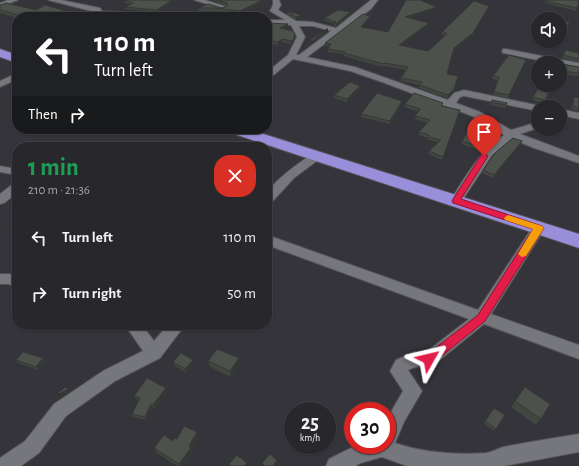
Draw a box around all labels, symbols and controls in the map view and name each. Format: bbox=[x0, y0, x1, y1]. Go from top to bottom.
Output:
map controls bbox=[531, 12, 567, 136]
button: sound bbox=[531, 12, 567, 48]
icon: left bbox=[28, 28, 80, 80]
text: 110 m bbox=[94, 29, 156, 57]
button: + bbox=[531, 56, 567, 92]
text: Turn left bbox=[94, 62, 153, 80]
button: − bbox=[531, 100, 567, 136]
icon: right bbox=[66, 104, 88, 126]
text: Then bbox=[28, 107, 58, 122]
pin bbox=[467, 115, 501, 156]
icon: arrive bbox=[473, 121, 495, 143]
button: close bbox=[214, 155, 256, 197]
text: 1 min bbox=[28, 156, 79, 180]
text: 210 m · 21:36 bbox=[28, 184, 90, 197]
icon: left bbox=[28, 227, 50, 249]
text: Turn left bbox=[62, 230, 113, 245]
text: 110 m bbox=[223, 230, 256, 245]
icon: right bbox=[28, 283, 50, 305]
text: Turn right bbox=[62, 286, 121, 301]
text: 50 m bbox=[227, 286, 256, 301]
position arrow bbox=[408, 338, 450, 380]
speed limit sign: 30 bbox=[344, 402, 396, 454]
text: 25 bbox=[301, 413, 319, 433]
text: km/h bbox=[300, 433, 320, 443]

